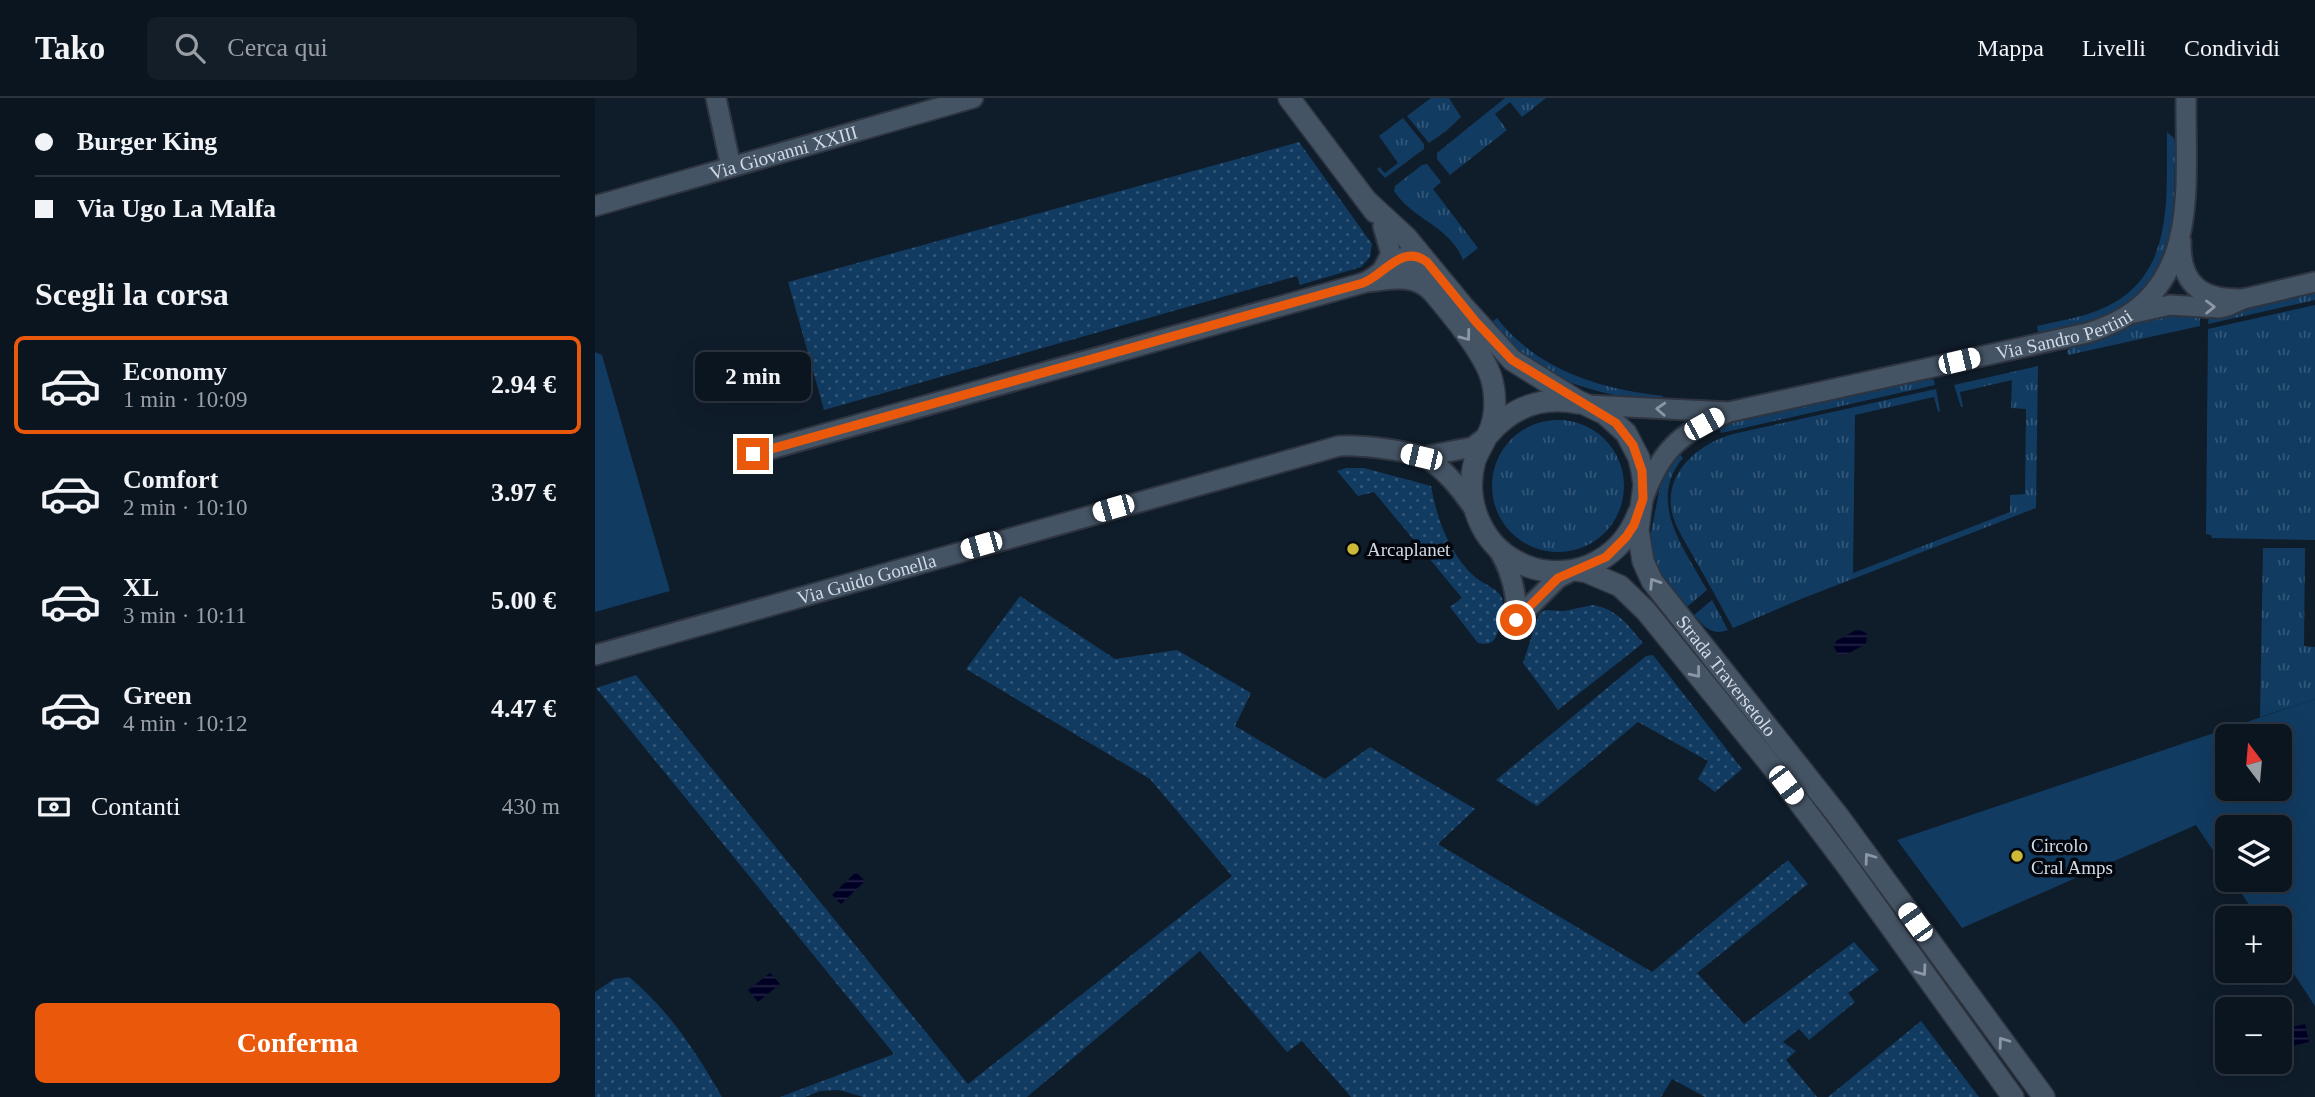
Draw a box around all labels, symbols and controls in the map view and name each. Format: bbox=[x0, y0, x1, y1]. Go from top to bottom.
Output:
search box bbox=[147, 17, 637, 80]
icon: search bbox=[171, 29, 209, 67]
text: Tako bbox=[35, 30, 105, 66]
text: Cerca qui bbox=[227, 33, 328, 62]
text: Mappa bbox=[1977, 35, 2044, 61]
text: Livelli bbox=[2082, 35, 2146, 61]
text: Condividi bbox=[2184, 35, 2280, 61]
street label: Via Giovanni XXIII bbox=[707, 121, 860, 183]
text: Burger King bbox=[77, 127, 217, 156]
text: Via Ugo La Malfa bbox=[77, 194, 276, 223]
text: Scegli la corsa bbox=[35, 276, 229, 312]
one-way arrow bbox=[2205, 299, 2216, 315]
street label: Via Sandro Pertini bbox=[1994, 305, 2136, 363]
one-way arrow bbox=[1458, 328, 1470, 341]
car bbox=[1937, 346, 1982, 376]
callout: 2 min bbox=[695, 352, 811, 402]
icon: car bbox=[39, 354, 102, 417]
text: Economy bbox=[123, 357, 227, 386]
text: 2 min bbox=[725, 364, 781, 389]
text: 2.94 € bbox=[491, 370, 556, 399]
text: 1 min · 10:09 bbox=[123, 387, 248, 412]
one-way arrow bbox=[1655, 402, 1666, 417]
car bbox=[1681, 405, 1728, 443]
route end bbox=[737, 438, 769, 470]
car bbox=[1399, 442, 1444, 472]
icon: car bbox=[39, 462, 102, 525]
text: Comfort bbox=[123, 465, 218, 494]
text: 3.97 € bbox=[491, 478, 556, 507]
car bbox=[1090, 492, 1137, 524]
text: 2 min · 10:10 bbox=[123, 495, 248, 520]
car bbox=[958, 529, 1005, 561]
place label: Arcaplanet bbox=[1367, 539, 1451, 560]
marker: Arcaplanet bbox=[1345, 541, 1361, 557]
street label: Via Guido Gonella bbox=[795, 549, 939, 608]
icon: car bbox=[39, 570, 102, 633]
text: XL bbox=[123, 573, 159, 602]
one-way arrow bbox=[1649, 577, 1662, 590]
text: 5.00 € bbox=[491, 586, 556, 615]
text: 3 min · 10:11 bbox=[123, 603, 247, 628]
route start bbox=[1500, 604, 1532, 636]
street label: Strada Traversetolo bbox=[1673, 611, 1781, 740]
one-way arrow bbox=[1688, 664, 1700, 677]
icon: car bbox=[39, 678, 102, 741]
text: Green bbox=[123, 681, 192, 710]
text: 4.47 € bbox=[491, 694, 556, 723]
text: 4 min · 10:12 bbox=[123, 711, 248, 736]
north arrow bbox=[2215, 724, 2293, 802]
map controls bbox=[2215, 724, 2292, 1074]
car bbox=[1765, 762, 1808, 808]
icon: cash bbox=[35, 788, 73, 826]
text: Contanti bbox=[91, 792, 181, 821]
text: 430 m bbox=[502, 794, 560, 819]
button: layers bbox=[2215, 815, 2292, 892]
place label: Circolo Cral Amps bbox=[2031, 835, 2113, 878]
marker: Circolo Cral Amps bbox=[2009, 848, 2025, 864]
one-way arrow bbox=[1865, 853, 1877, 866]
car bbox=[1895, 899, 1936, 945]
button: + bbox=[2215, 906, 2292, 983]
one-way arrow bbox=[1914, 963, 1926, 976]
button: − bbox=[2215, 997, 2292, 1074]
button: Conferma bbox=[35, 1003, 560, 1083]
one-way arrow bbox=[1999, 1037, 2012, 1050]

